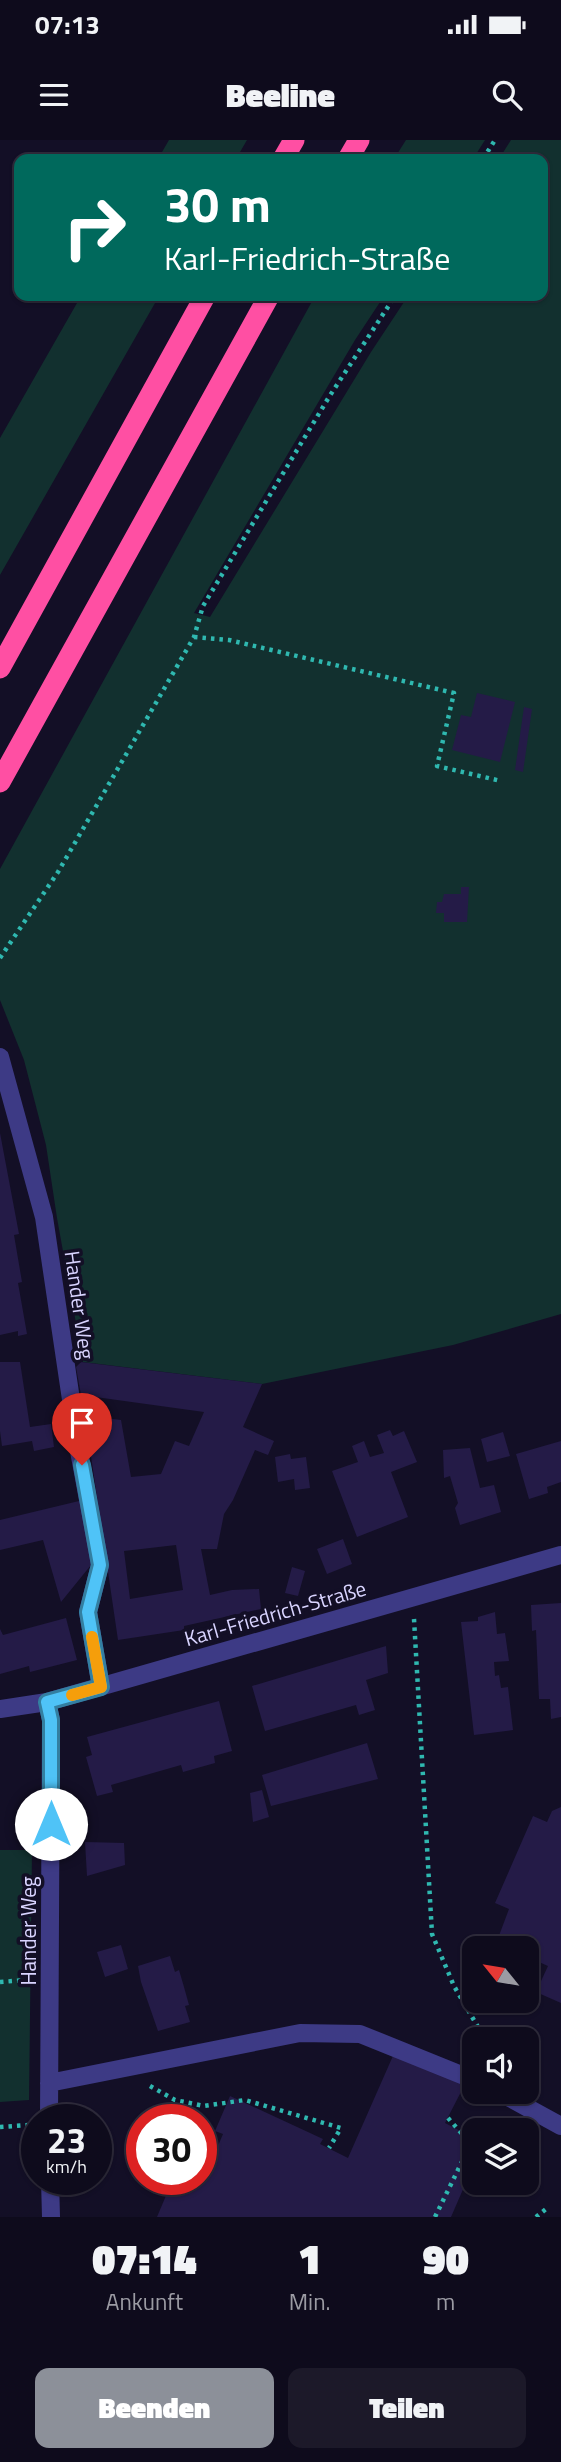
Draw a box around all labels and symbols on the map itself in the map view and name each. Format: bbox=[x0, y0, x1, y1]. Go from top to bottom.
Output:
street label: Hander Weg bbox=[57, 1249, 103, 1361]
pin bbox=[52, 1393, 112, 1465]
street label: Karl-Friedrich-Straße bbox=[180, 1572, 370, 1654]
position arrow bbox=[14, 1787, 88, 1861]
street label: Hander Weg bbox=[12, 1876, 44, 1986]
north arrow bbox=[462, 1936, 539, 2012]
speed limit sign: 30 bbox=[126, 2104, 217, 2195]

